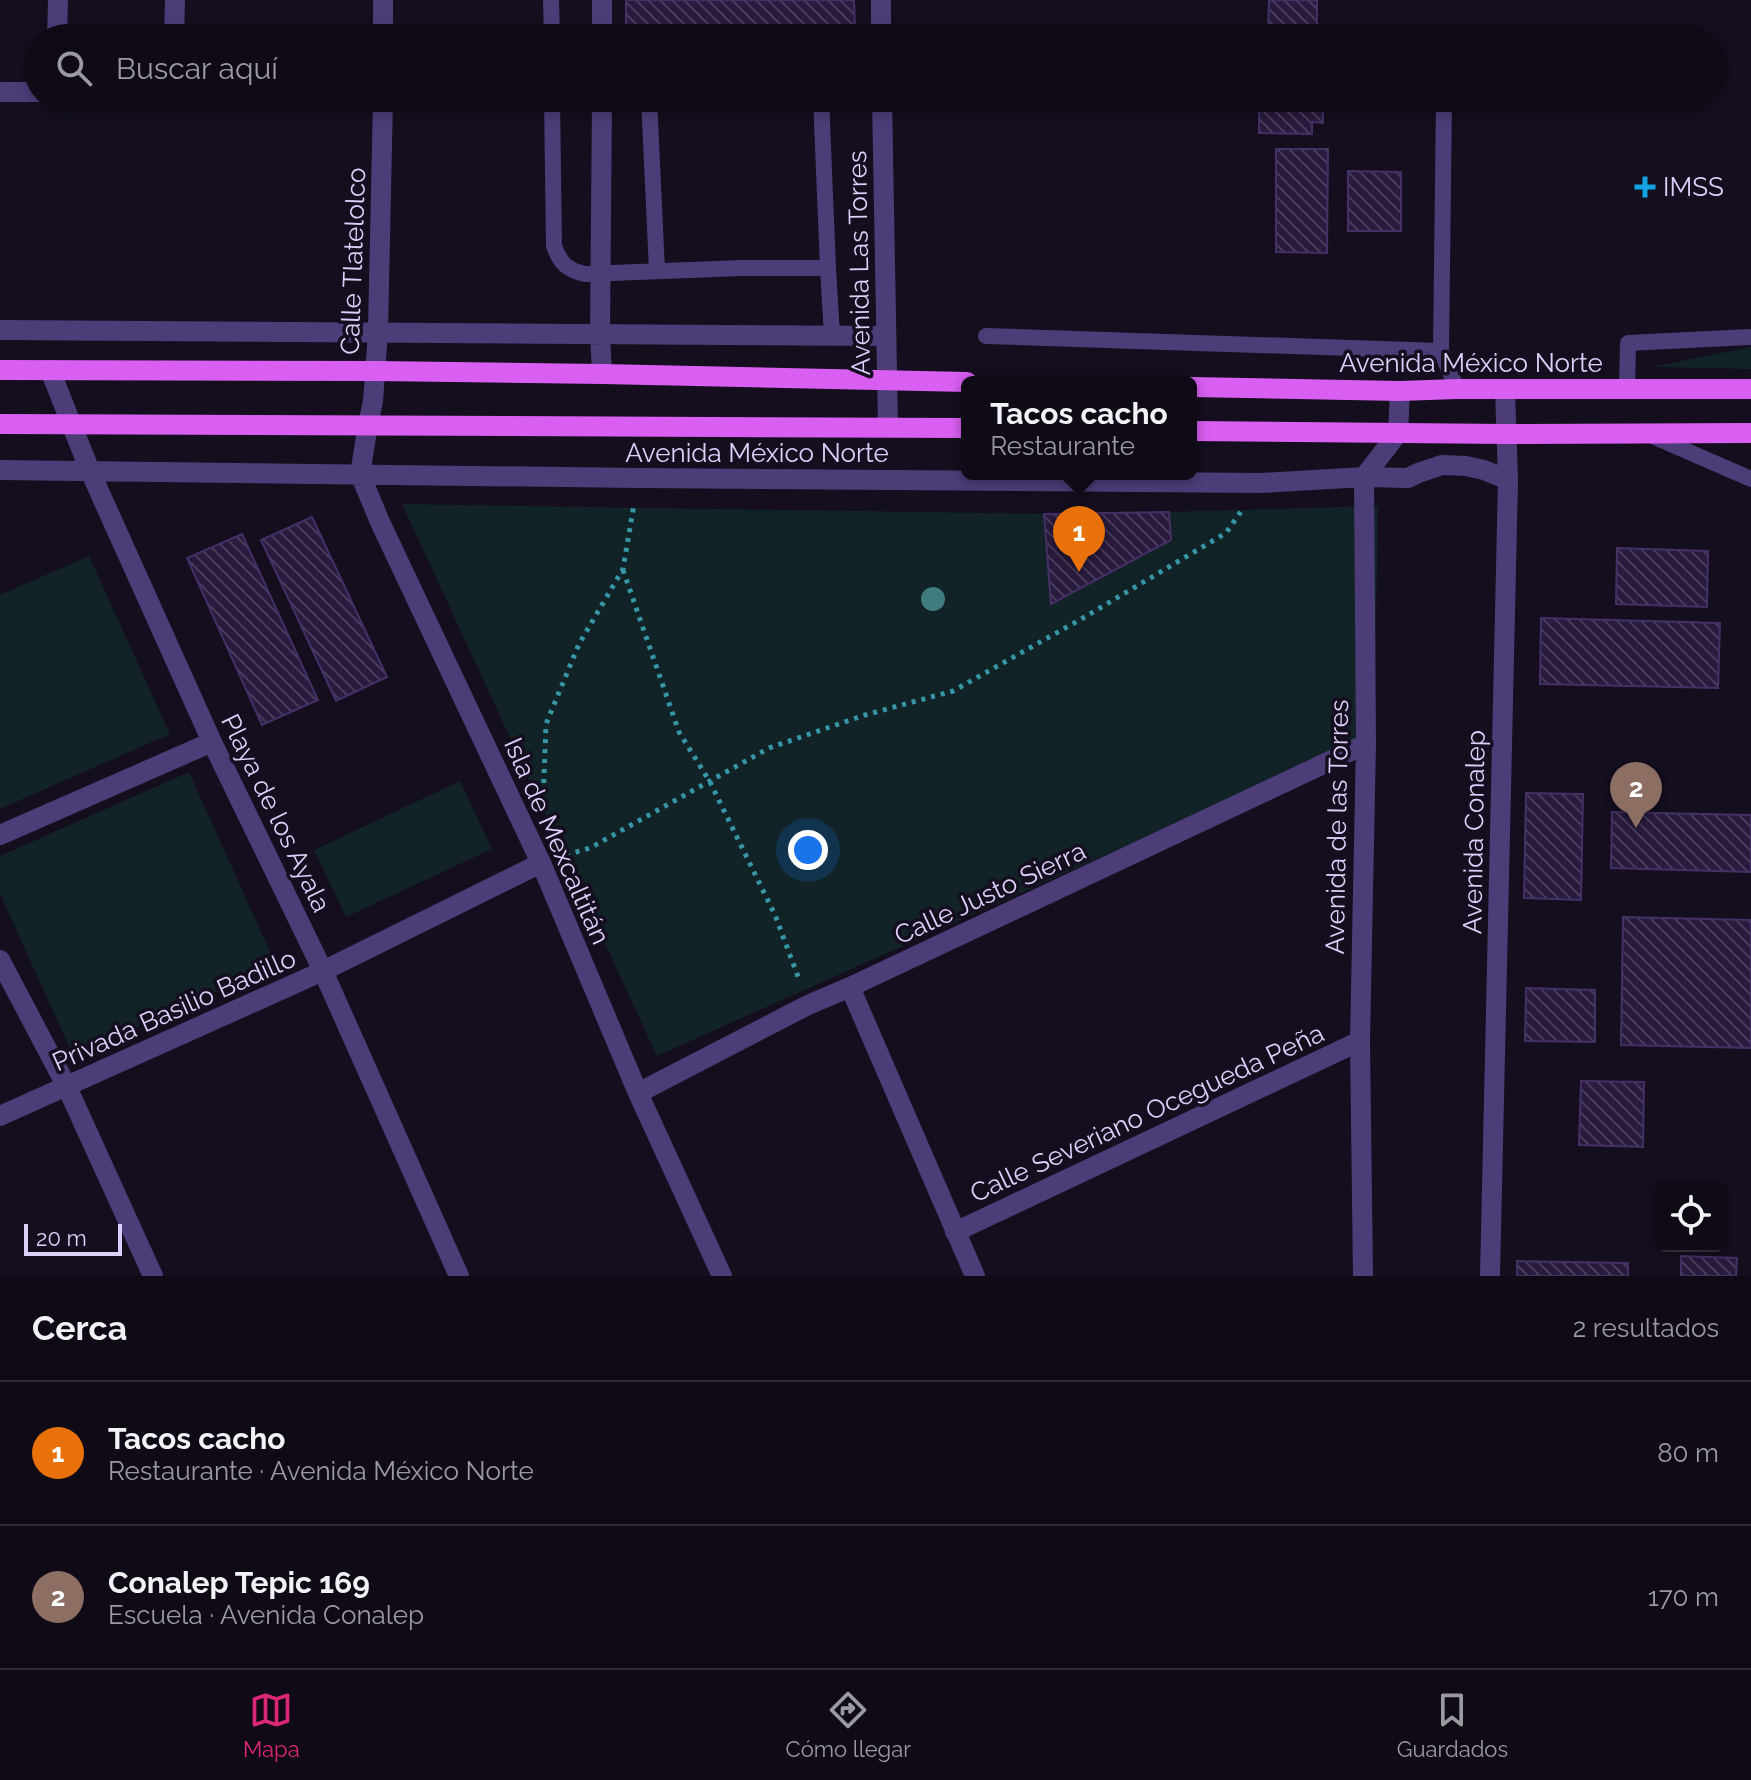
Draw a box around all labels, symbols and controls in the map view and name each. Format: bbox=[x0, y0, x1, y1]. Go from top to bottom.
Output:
search box bbox=[24, 24, 1727, 112]
icon: search bbox=[52, 46, 96, 90]
text: Buscar aquí bbox=[116, 51, 278, 86]
street label: Avenida Las Torres bbox=[842, 150, 876, 376]
street label: Calle Tlatelolco bbox=[335, 167, 371, 355]
place label: IMSS bbox=[1663, 172, 1724, 202]
marker: IMSS bbox=[1634, 176, 1656, 198]
street label: Avenida México Norte bbox=[1339, 348, 1603, 378]
popup bbox=[961, 376, 1197, 480]
text: Tacos cacho bbox=[990, 396, 1168, 431]
text: Restaurante bbox=[990, 431, 1135, 461]
street label: Avenida México Norte bbox=[625, 438, 889, 468]
pin: 1 bbox=[1053, 506, 1105, 572]
street label: Avenida de las Torres bbox=[1320, 699, 1354, 955]
street label: Playa de los Ayala bbox=[215, 709, 337, 917]
street label: Avenida Conalep bbox=[1457, 730, 1491, 934]
street label: Isla de Mexcaltitán bbox=[498, 733, 616, 949]
pin: 2 bbox=[1610, 762, 1662, 828]
your location bbox=[788, 830, 828, 870]
street label: Calle Justo Sierra bbox=[890, 836, 1090, 950]
street label: Privada Basilio Badillo bbox=[48, 943, 300, 1077]
street label: Calle Severiano Ocegueda Peña bbox=[965, 1018, 1329, 1208]
map controls bbox=[1655, 1180, 1727, 1252]
button: locate bbox=[1655, 1180, 1727, 1252]
scale bar bbox=[24, 1220, 122, 1256]
text: 20 m bbox=[36, 1225, 87, 1251]
text: Cerca bbox=[32, 1308, 127, 1348]
text: 2 resultados bbox=[1573, 1313, 1719, 1343]
text: Tacos cacho bbox=[108, 1421, 286, 1456]
text: 1 bbox=[52, 1438, 64, 1468]
text: 80 m bbox=[1657, 1438, 1719, 1468]
text: Restaurante · Avenida México Norte bbox=[108, 1456, 534, 1486]
text: Conalep Tepic 169 bbox=[108, 1565, 370, 1600]
text: 2 bbox=[51, 1582, 65, 1612]
text: 170 m bbox=[1648, 1582, 1719, 1612]
text: Escuela · Avenida Conalep bbox=[108, 1600, 424, 1630]
tab: Mapa bbox=[243, 1688, 300, 1762]
tab: Cómo llegar bbox=[786, 1688, 911, 1762]
tab: Guardados bbox=[1397, 1688, 1508, 1762]

